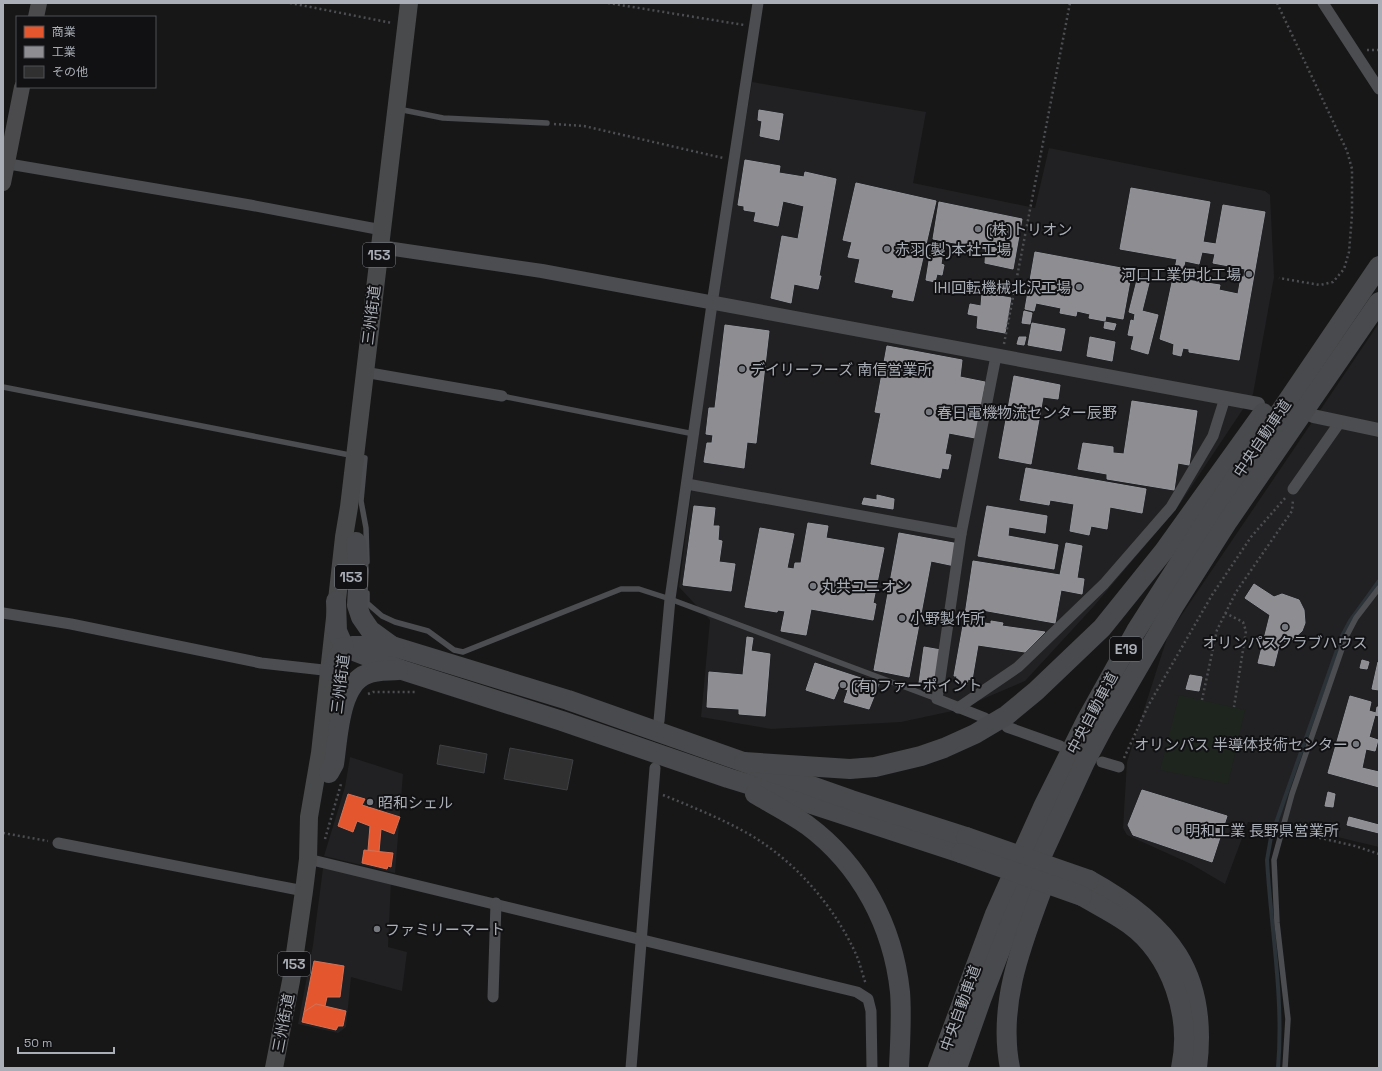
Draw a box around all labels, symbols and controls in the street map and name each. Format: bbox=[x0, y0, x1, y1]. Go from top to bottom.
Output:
legend bbox=[16, 16, 156, 88]
text: 商業 bbox=[52, 24, 76, 40]
text: 工業 bbox=[52, 44, 76, 60]
text: その他 bbox=[52, 64, 88, 80]
place label: (株)トリオン bbox=[986, 220, 1072, 240]
marker: (株)トリオン bbox=[973, 224, 983, 234]
place label: 赤羽(製)本社工場 bbox=[895, 240, 1011, 260]
road number: 153 bbox=[363, 243, 395, 267]
marker: 赤羽(製)本社工場 bbox=[882, 244, 892, 254]
place label: 河口工業伊北工場 bbox=[1121, 265, 1241, 284]
marker: 河口工業伊北工場 bbox=[1244, 269, 1254, 279]
place label: IHI回転機械北沢工場 bbox=[934, 278, 1071, 297]
marker: IHI回転機械北沢工場 bbox=[1074, 282, 1084, 292]
street label: 三州街道 bbox=[358, 284, 384, 346]
place label: デイリーフーズ 南信営業所 bbox=[750, 360, 932, 379]
marker: デイリーフーズ 南信営業所 bbox=[737, 364, 747, 374]
street label: 中央自動車道 bbox=[1229, 395, 1295, 481]
place label: 春日電機物流センター辰野 bbox=[937, 403, 1117, 422]
marker: 春日電機物流センター辰野 bbox=[924, 407, 934, 417]
road number: 153 bbox=[335, 565, 367, 589]
place label: 丸共ユニオン bbox=[821, 577, 911, 596]
marker: 丸共ユニオン bbox=[808, 581, 818, 591]
place label: 小野製作所 bbox=[910, 609, 985, 628]
marker: 小野製作所 bbox=[897, 613, 907, 623]
marker: オリンパスクラブハウス bbox=[1280, 622, 1290, 632]
place label: オリンパスクラブハウス bbox=[1202, 633, 1368, 652]
road number: E19 bbox=[1110, 637, 1142, 661]
street label: 三州街道 bbox=[327, 653, 353, 715]
street label: 中央自動車道 bbox=[1062, 669, 1122, 757]
place label: (有)ファーポイント bbox=[851, 676, 982, 696]
marker: (有)ファーポイント bbox=[838, 680, 848, 690]
place label: オリンパス 半導体技術センター bbox=[1134, 735, 1348, 754]
marker: オリンパス 半導体技術センター bbox=[1351, 739, 1361, 749]
place label: 昭和シェル bbox=[378, 793, 453, 812]
marker: 昭和シェル bbox=[365, 797, 375, 807]
place label: 明和工業 長野県営業所 bbox=[1185, 821, 1339, 840]
marker: 明和工業 長野県営業所 bbox=[1172, 825, 1182, 835]
place label: ファミリーマート bbox=[385, 920, 505, 939]
marker: ファミリーマート bbox=[372, 924, 382, 934]
road number: 153 bbox=[278, 952, 310, 976]
street label: 中央自動車道 bbox=[936, 962, 984, 1054]
street label: 三州街道 bbox=[268, 992, 298, 1054]
scale bar bbox=[18, 1029, 114, 1055]
text: 50 m bbox=[24, 1035, 52, 1051]

